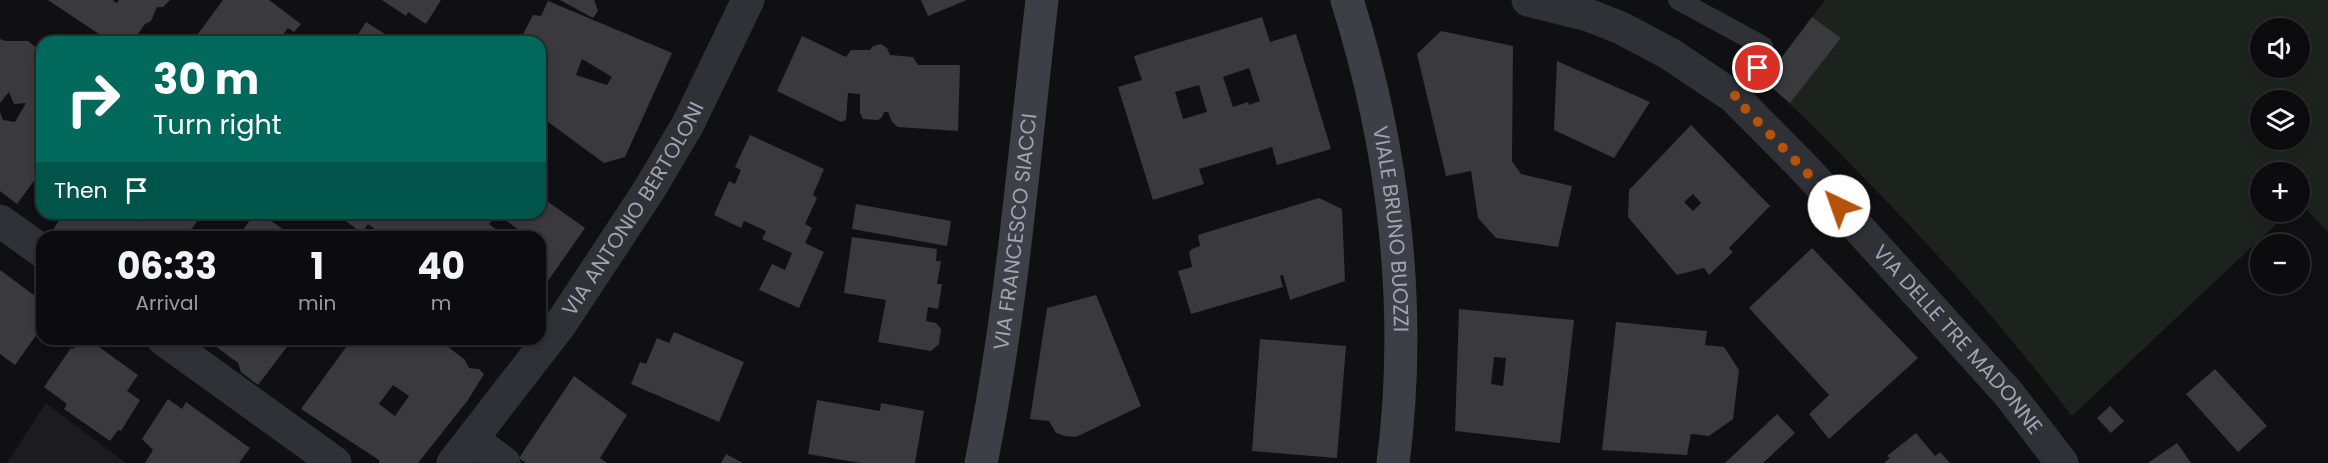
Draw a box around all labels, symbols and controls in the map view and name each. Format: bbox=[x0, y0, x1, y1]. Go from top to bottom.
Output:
map controls bbox=[2250, 18, 2310, 294]
button: sound bbox=[2250, 18, 2310, 78]
pin bbox=[1732, 42, 1783, 93]
text: 30 m bbox=[153, 50, 259, 109]
icon: arrive bbox=[1741, 51, 1774, 84]
icon: right bbox=[54, 60, 132, 138]
button: layers bbox=[2250, 90, 2310, 150]
street label: VIA ANTONIO BERTOLONI bbox=[555, 97, 711, 321]
text: Turn right bbox=[153, 106, 282, 143]
street label: VIA FRANCESCO SIACCI bbox=[986, 112, 1043, 352]
street label: VIALE BRUNO BUOZZI bbox=[1366, 123, 1416, 332]
button: + bbox=[2250, 162, 2310, 222]
icon: arrive bbox=[120, 174, 153, 207]
position arrow bbox=[1807, 174, 1871, 238]
text: Then bbox=[54, 175, 108, 206]
button: − bbox=[2250, 234, 2310, 294]
street label: VIA DELLE TRE MADONNE bbox=[1867, 238, 2050, 440]
text: 06:33 bbox=[117, 241, 217, 292]
text: 1 bbox=[310, 241, 324, 292]
text: 40 bbox=[417, 241, 465, 292]
text: Arrival bbox=[136, 289, 198, 317]
text: min bbox=[298, 289, 336, 317]
text: m bbox=[431, 289, 451, 317]

